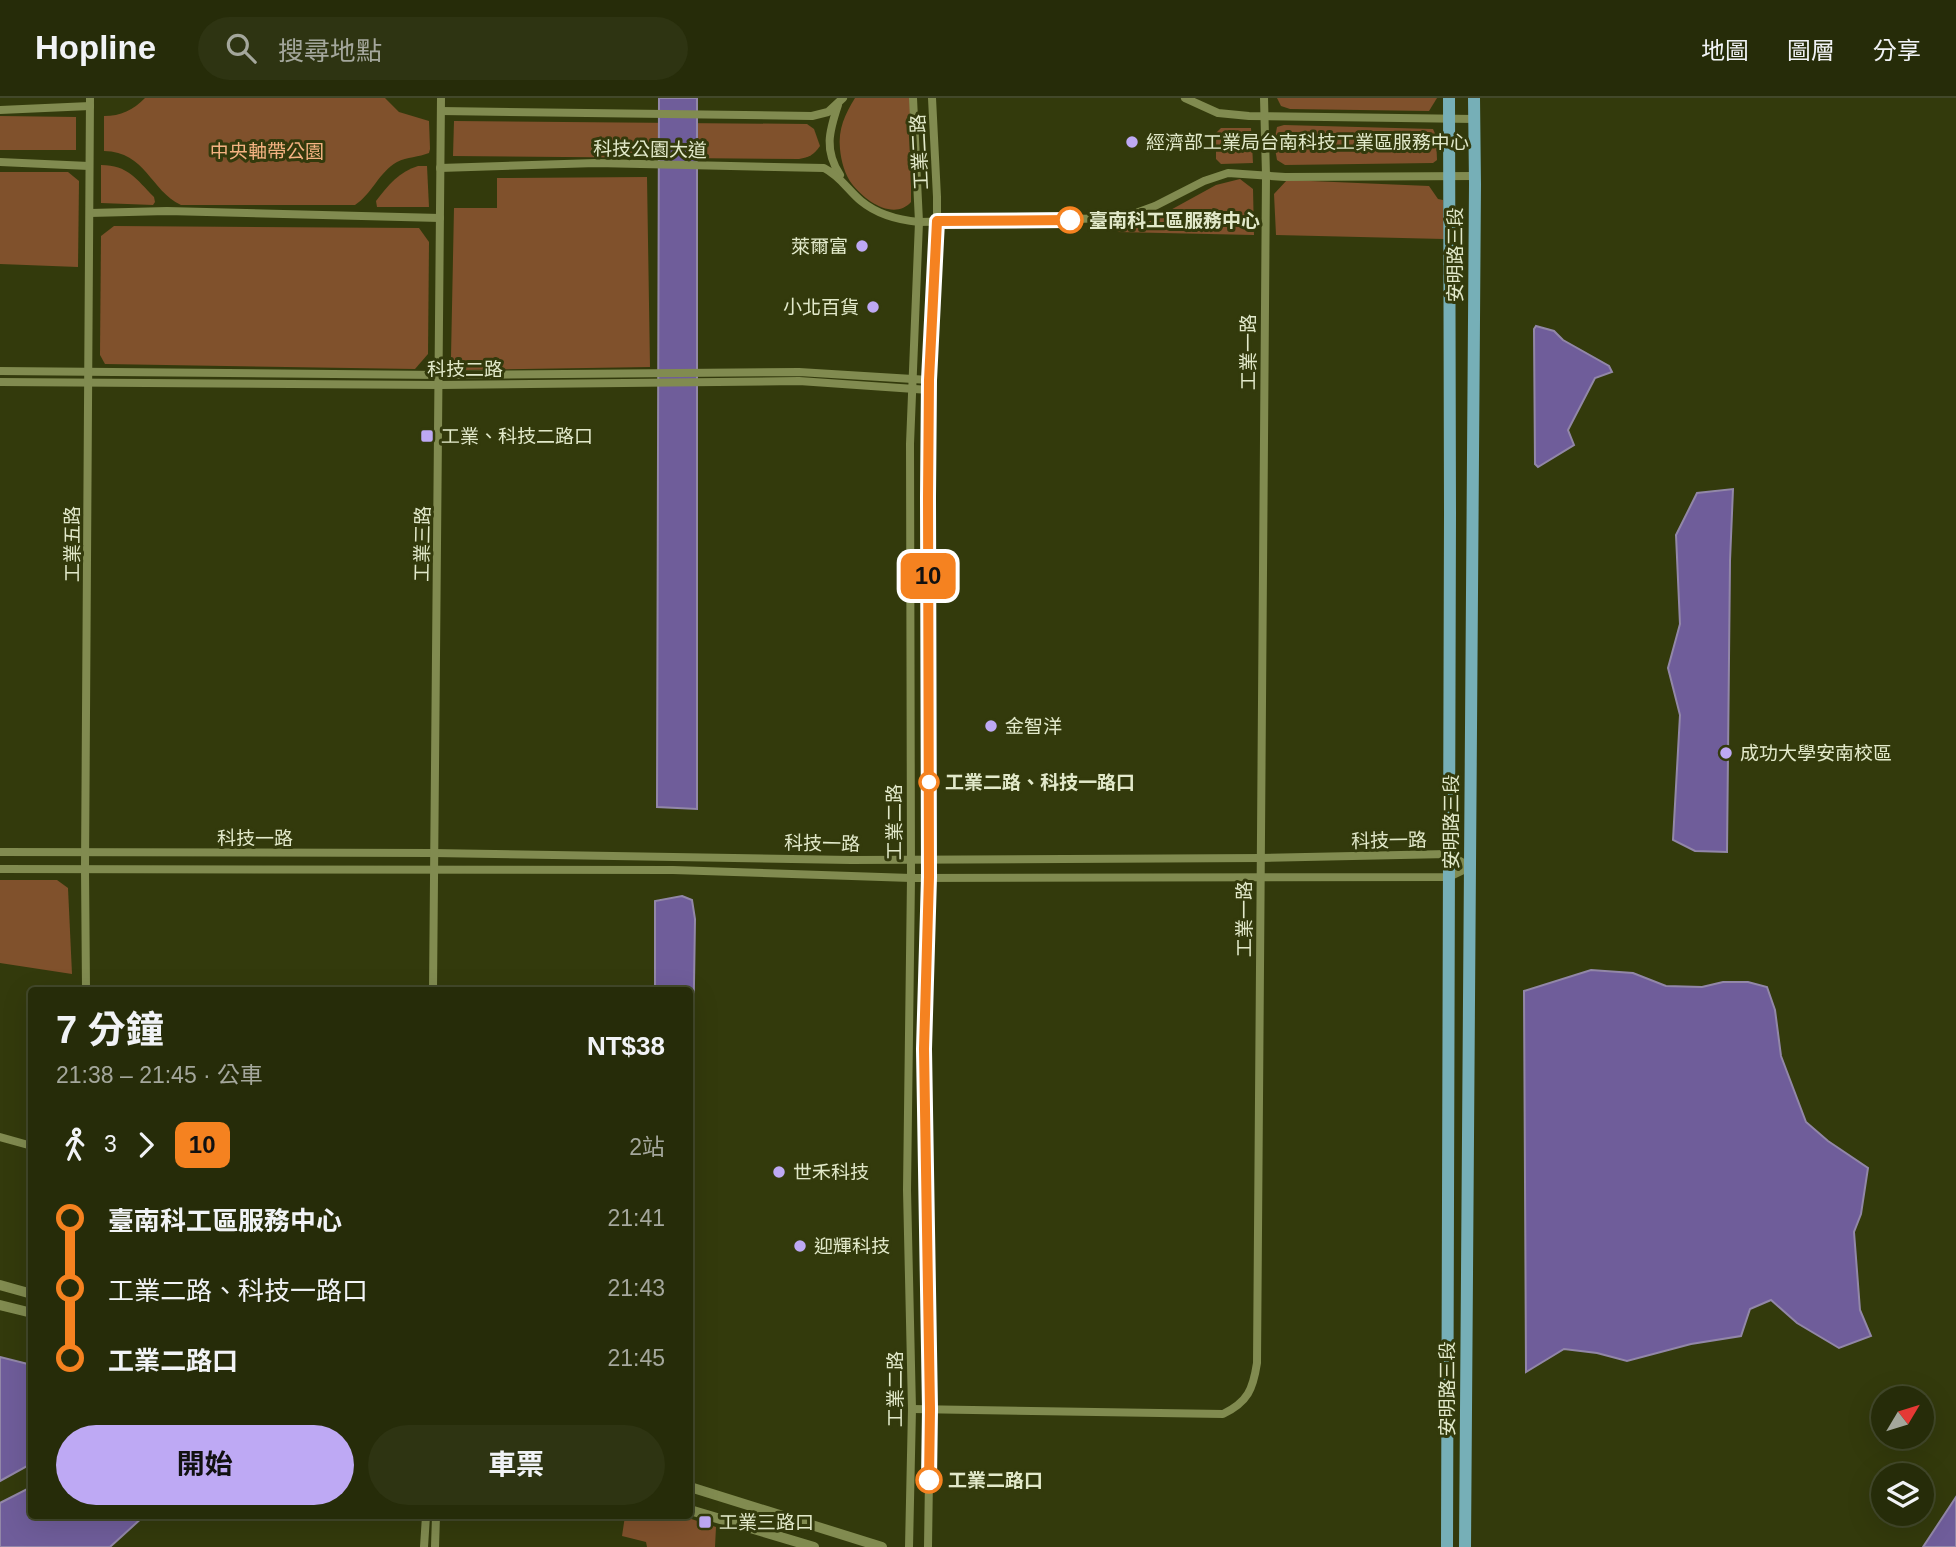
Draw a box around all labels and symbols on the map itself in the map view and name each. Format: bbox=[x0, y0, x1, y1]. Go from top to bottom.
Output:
street label: 工業二路 bbox=[907, 113, 932, 190]
place label: 經濟部工業局台南科技工業區服務中心 bbox=[1146, 132, 1469, 153]
marker: 經濟部工業局台南科技工業區服務中心 bbox=[1124, 134, 1140, 150]
street label: 科技公園大道 bbox=[593, 138, 707, 161]
park label: 中央軸帶公園 bbox=[210, 141, 324, 162]
marker: 臺南科工區服務中心 bbox=[1057, 207, 1083, 233]
street label: 安明路三段 bbox=[1445, 207, 1466, 303]
place label: 臺南科工區服務中心 bbox=[1089, 210, 1260, 231]
place label: 萊爾富 bbox=[791, 236, 848, 257]
marker: 萊爾富 bbox=[854, 238, 870, 254]
place label: 小北百貨 bbox=[783, 297, 859, 318]
marker: 小北百貨 bbox=[865, 299, 881, 315]
street label: 工業一路 bbox=[1238, 314, 1259, 390]
street label: 科技二路 bbox=[427, 359, 503, 380]
place label: 工業、科技二路口 bbox=[441, 426, 593, 447]
marker: 工業、科技二路口 bbox=[419, 428, 435, 444]
street label: 工業五路 bbox=[62, 506, 83, 582]
street label: 工業三路 bbox=[411, 506, 434, 582]
line badge: 10 bbox=[897, 553, 960, 599]
place label: 金智洋 bbox=[1005, 716, 1062, 737]
marker: 金智洋 bbox=[983, 718, 999, 734]
place label: 成功大學安南校區 bbox=[1740, 743, 1892, 764]
marker: 成功大學安南校區 bbox=[1718, 745, 1734, 761]
marker: 工業二路、科技一路口 bbox=[919, 772, 939, 792]
place label: 工業二路、科技一路口 bbox=[945, 772, 1135, 793]
street label: 安明路三段 bbox=[1441, 774, 1462, 870]
street label: 工業二路 bbox=[884, 784, 905, 860]
street label: 科技一路 bbox=[217, 828, 293, 849]
street label: 科技一路 bbox=[1351, 829, 1427, 852]
street label: 科技一路 bbox=[784, 832, 860, 855]
street label: 工業一路 bbox=[1234, 881, 1255, 957]
place label: 世禾科技 bbox=[793, 1162, 869, 1183]
marker: 世禾科技 bbox=[771, 1164, 787, 1180]
place label: 迎輝科技 bbox=[814, 1236, 890, 1257]
marker: 迎輝科技 bbox=[792, 1238, 808, 1254]
street label: 安明路三段 bbox=[1437, 1341, 1458, 1437]
street label: 工業二路 bbox=[885, 1351, 906, 1427]
north arrow bbox=[1871, 1386, 1934, 1449]
marker: 工業二路口 bbox=[916, 1467, 942, 1493]
place label: 工業二路口 bbox=[948, 1470, 1043, 1491]
place label: 工業三路口 bbox=[719, 1512, 814, 1533]
marker: 工業三路口 bbox=[697, 1514, 713, 1530]

